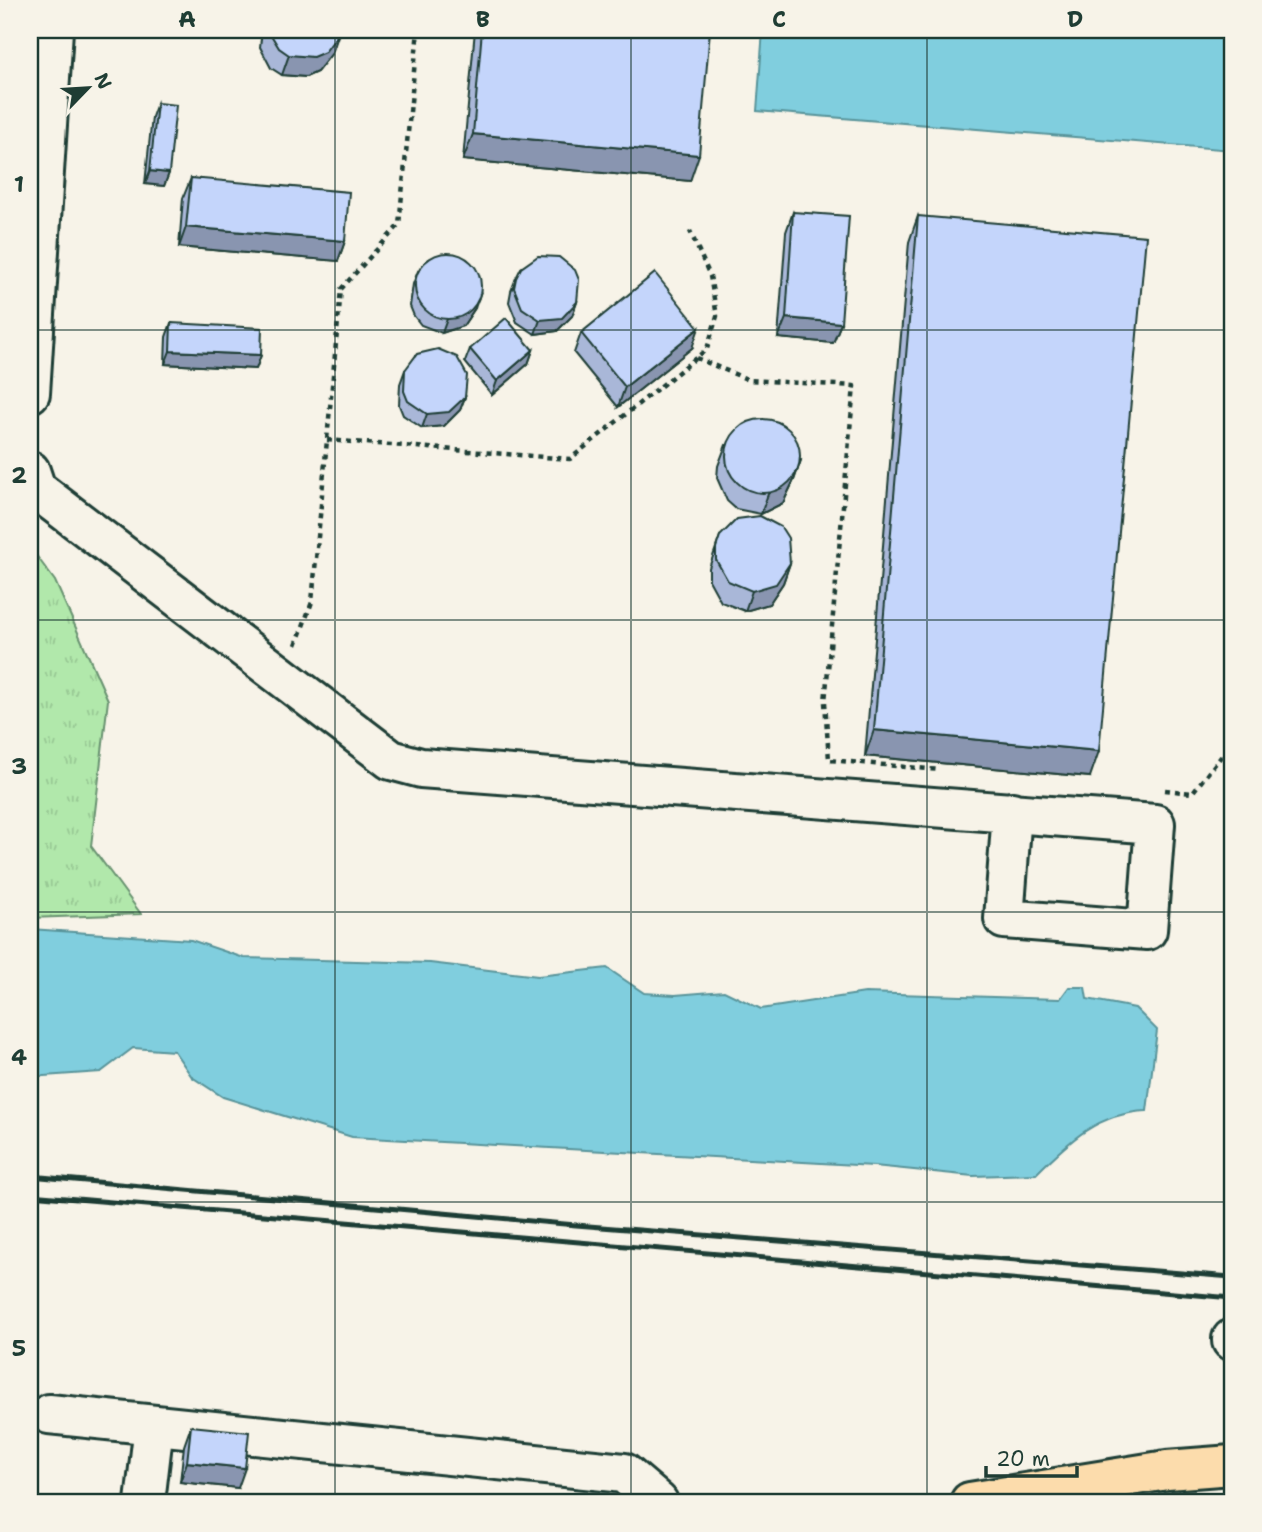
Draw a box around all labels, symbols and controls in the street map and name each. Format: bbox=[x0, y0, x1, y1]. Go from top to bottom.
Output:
text: A bbox=[178, 4, 196, 34]
text: B bbox=[476, 4, 490, 34]
text: C bbox=[772, 4, 786, 34]
text: D bbox=[1067, 4, 1083, 34]
north arrow bbox=[52, 52, 122, 122]
text: N bbox=[88, 69, 117, 93]
text: 1 bbox=[14, 169, 24, 199]
text: 2 bbox=[11, 460, 27, 490]
text: 3 bbox=[11, 751, 27, 781]
text: 4 bbox=[11, 1042, 27, 1072]
text: 5 bbox=[12, 1333, 26, 1363]
scale bar bbox=[986, 1434, 1076, 1478]
text: 20 m bbox=[996, 1445, 1050, 1473]

